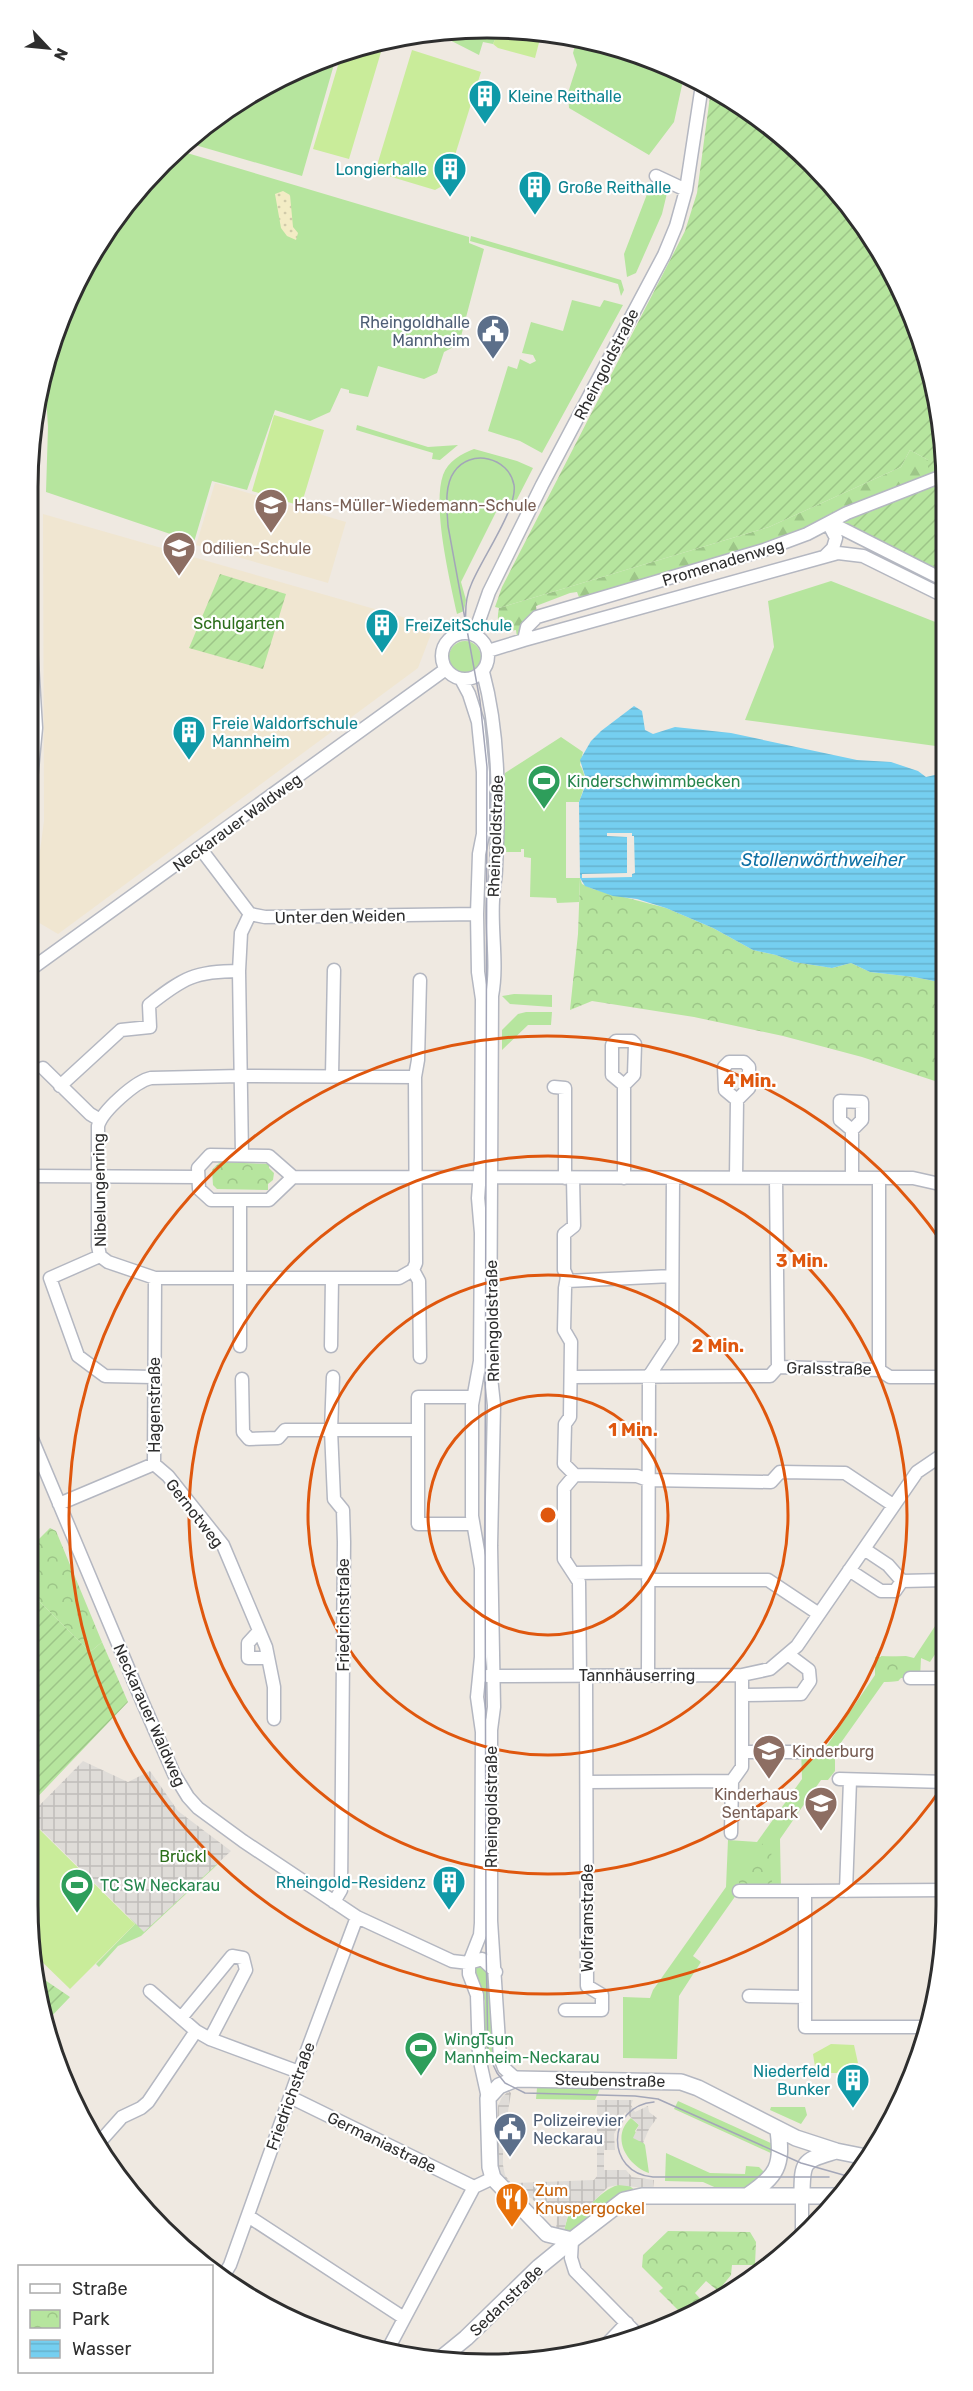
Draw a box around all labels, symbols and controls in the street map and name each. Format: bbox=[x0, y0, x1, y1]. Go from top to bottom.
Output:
north arrow bbox=[18, 18, 78, 78]
text: N bbox=[50, 45, 72, 64]
building icon: Kleine Reithalle bbox=[467, 78, 503, 125]
place label: Kleine Reithalle bbox=[508, 87, 622, 106]
building icon: Longierhalle bbox=[432, 151, 468, 198]
place label: Longierhalle bbox=[336, 160, 427, 179]
building icon: Große Reithalle bbox=[517, 169, 553, 216]
place label: Große Reithalle bbox=[558, 178, 671, 197]
street label: Rheingoldstraße bbox=[570, 305, 643, 423]
place label: Rheingoldhalle Mannheim bbox=[360, 313, 470, 350]
public building icon: Rheingoldhalle Mannheim bbox=[475, 313, 511, 360]
school or university icon: Hans-Müller-Wiedemann-Schule bbox=[253, 487, 289, 534]
place label: Hans-Müller-Wiedemann-Schule bbox=[294, 496, 537, 515]
school or university icon: Odilien-Schule bbox=[161, 530, 197, 577]
street label: Promenadenweg bbox=[660, 535, 786, 590]
place label: Odilien-Schule bbox=[202, 539, 311, 558]
building icon: FreiZeitSchule bbox=[364, 607, 400, 654]
park label: Schulgarten bbox=[193, 614, 285, 633]
place label: FreiZeitSchule bbox=[405, 616, 512, 635]
building icon: Freie Waldorfschule Mannheim bbox=[171, 714, 207, 761]
place label: Freie Waldorfschule Mannheim bbox=[212, 714, 358, 751]
sports icon: Kinderschwimmbecken bbox=[526, 763, 562, 810]
street label: Neckarauer Waldweg bbox=[169, 769, 305, 875]
place label: Kinderschwimmbecken bbox=[567, 772, 740, 791]
street label: Rheingoldstraße bbox=[484, 774, 507, 898]
water label: Stollenwörthweiher bbox=[741, 849, 906, 871]
street label: Unter den Weiden bbox=[274, 906, 406, 927]
text: 4 Min. bbox=[724, 1070, 776, 1092]
street label: Nibelungenring bbox=[89, 1133, 110, 1247]
text: 3 Min. bbox=[776, 1250, 828, 1272]
street label: Rheingoldstraße bbox=[482, 1260, 503, 1382]
text: 2 Min. bbox=[692, 1335, 744, 1357]
street label: Hagenstraße bbox=[145, 1357, 164, 1453]
street label: Gralsstraße bbox=[786, 1358, 872, 1379]
text: 1 Min. bbox=[608, 1419, 658, 1441]
street label: Gernotweg bbox=[162, 1475, 227, 1552]
centre of rings bbox=[538, 1505, 558, 1525]
street label: Friedrichstraße bbox=[334, 1558, 353, 1672]
street label: Neckarauer Waldweg bbox=[109, 1641, 190, 1790]
street label: Tannhäuserring bbox=[579, 1666, 695, 1685]
school or university icon: Kinderburg bbox=[751, 1733, 787, 1780]
place label: Kinderburg bbox=[792, 1742, 874, 1761]
street label: Rheingoldstraße bbox=[482, 1746, 501, 1868]
place label: Kinderhaus Sentapark bbox=[714, 1785, 799, 1822]
school or university icon: Kinderhaus Sentapark bbox=[803, 1785, 839, 1832]
park label: Brückl bbox=[159, 1847, 207, 1866]
building icon: Rheingold-Residenz bbox=[431, 1864, 467, 1911]
street label: Wolframstraße bbox=[578, 1864, 597, 1972]
sports icon: TC SW Neckarau bbox=[59, 1867, 95, 1914]
place label: Rheingold-Residenz bbox=[276, 1873, 426, 1892]
place label: TC SW Neckarau bbox=[100, 1876, 220, 1895]
sports icon: WingTsun Mannheim-Neckarau bbox=[403, 2030, 439, 2077]
place label: WingTsun Mannheim-Neckarau bbox=[444, 2030, 600, 2067]
street label: Friedrichstraße bbox=[262, 2039, 319, 2153]
place label: Niederfeld Bunker bbox=[753, 2062, 830, 2099]
building icon: Niederfeld Bunker bbox=[835, 2062, 871, 2109]
street label: Steubenstraße bbox=[555, 2070, 665, 2091]
street label: Germaniastraße bbox=[324, 2108, 439, 2177]
public building icon: Polizeirevier Neckarau bbox=[492, 2111, 528, 2158]
place label: Polizeirevier Neckarau bbox=[533, 2111, 623, 2148]
restaurant icon: Zum Knuspergockel bbox=[494, 2181, 530, 2228]
place label: Zum Knuspergockel bbox=[535, 2181, 645, 2218]
street label: Sedanstraße bbox=[466, 2261, 547, 2340]
legend bbox=[18, 2265, 213, 2373]
text: Straße bbox=[72, 2278, 128, 2300]
text: Park bbox=[72, 2308, 110, 2330]
text: Wasser bbox=[72, 2338, 131, 2360]

